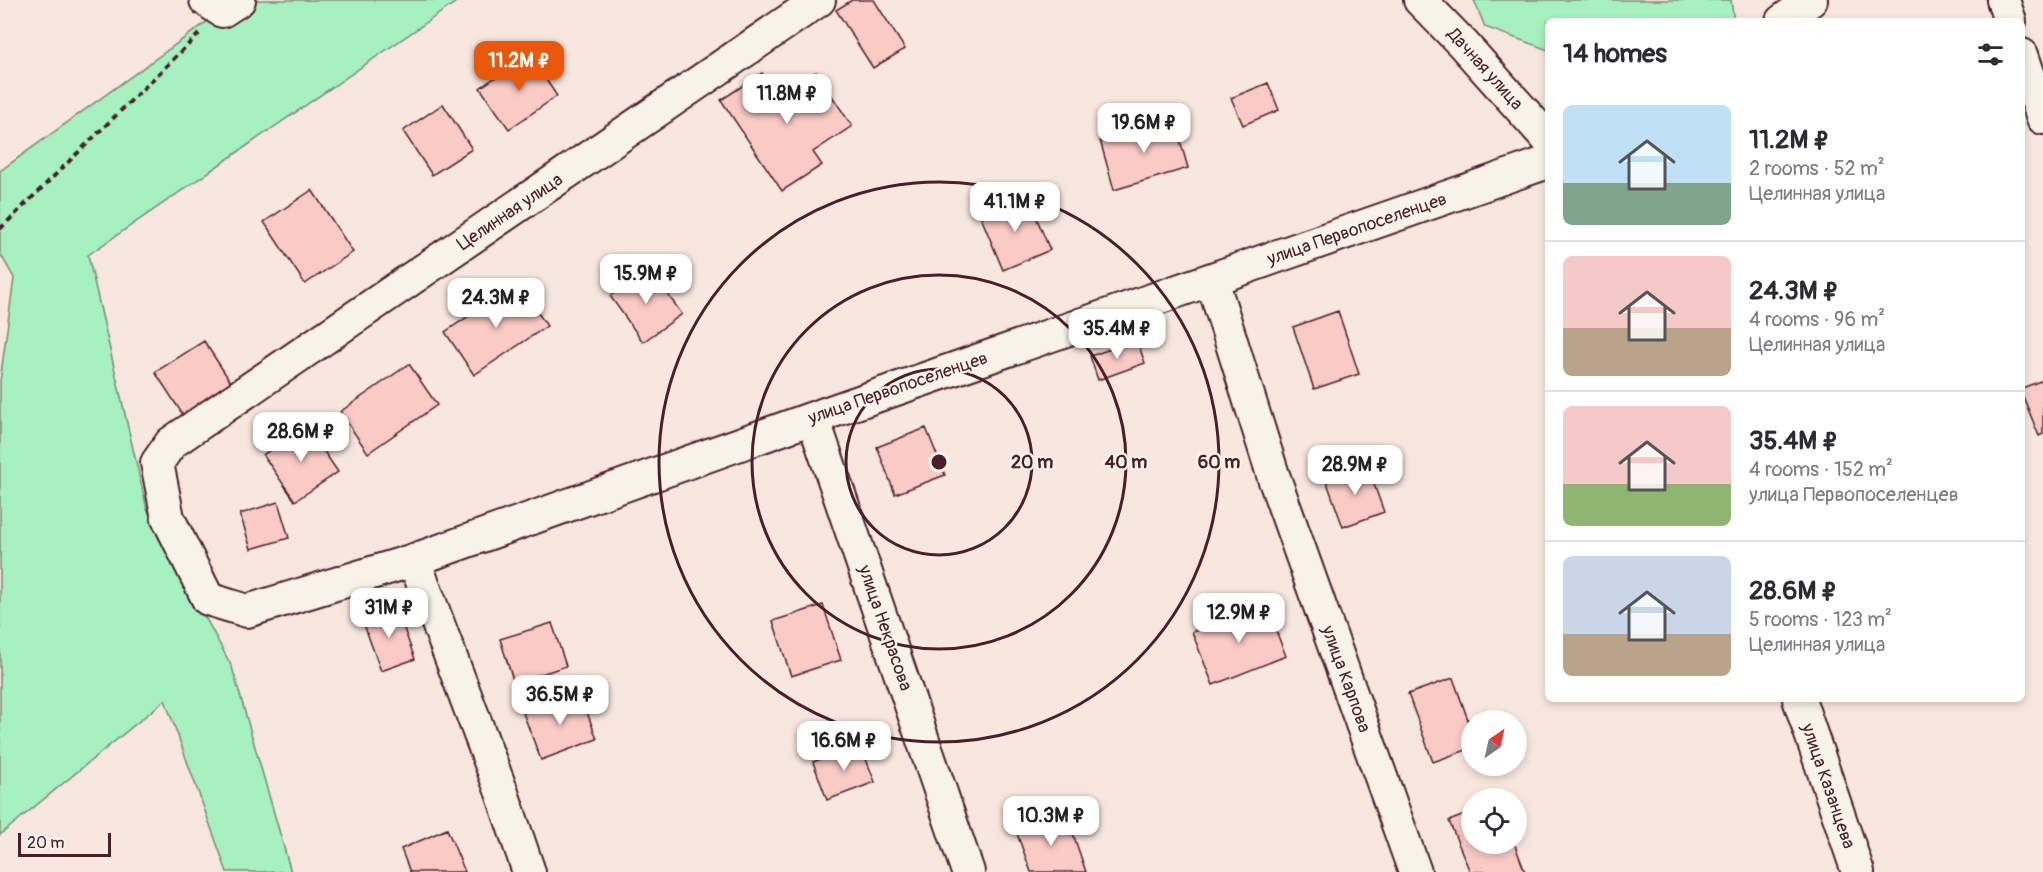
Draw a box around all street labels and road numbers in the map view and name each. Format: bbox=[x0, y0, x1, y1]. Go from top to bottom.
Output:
street label: Дачная улица bbox=[1441, 22, 1528, 115]
street label: Целинная улица bbox=[453, 168, 567, 256]
street label: улица Первопоселенцев bbox=[1263, 187, 1450, 271]
street label: улица Первопоселенцев bbox=[804, 346, 991, 430]
street label: улица Некрасова bbox=[852, 561, 917, 694]
street label: улица Карпова bbox=[1316, 622, 1376, 736]
street label: улица Казанцева bbox=[1795, 719, 1860, 852]

